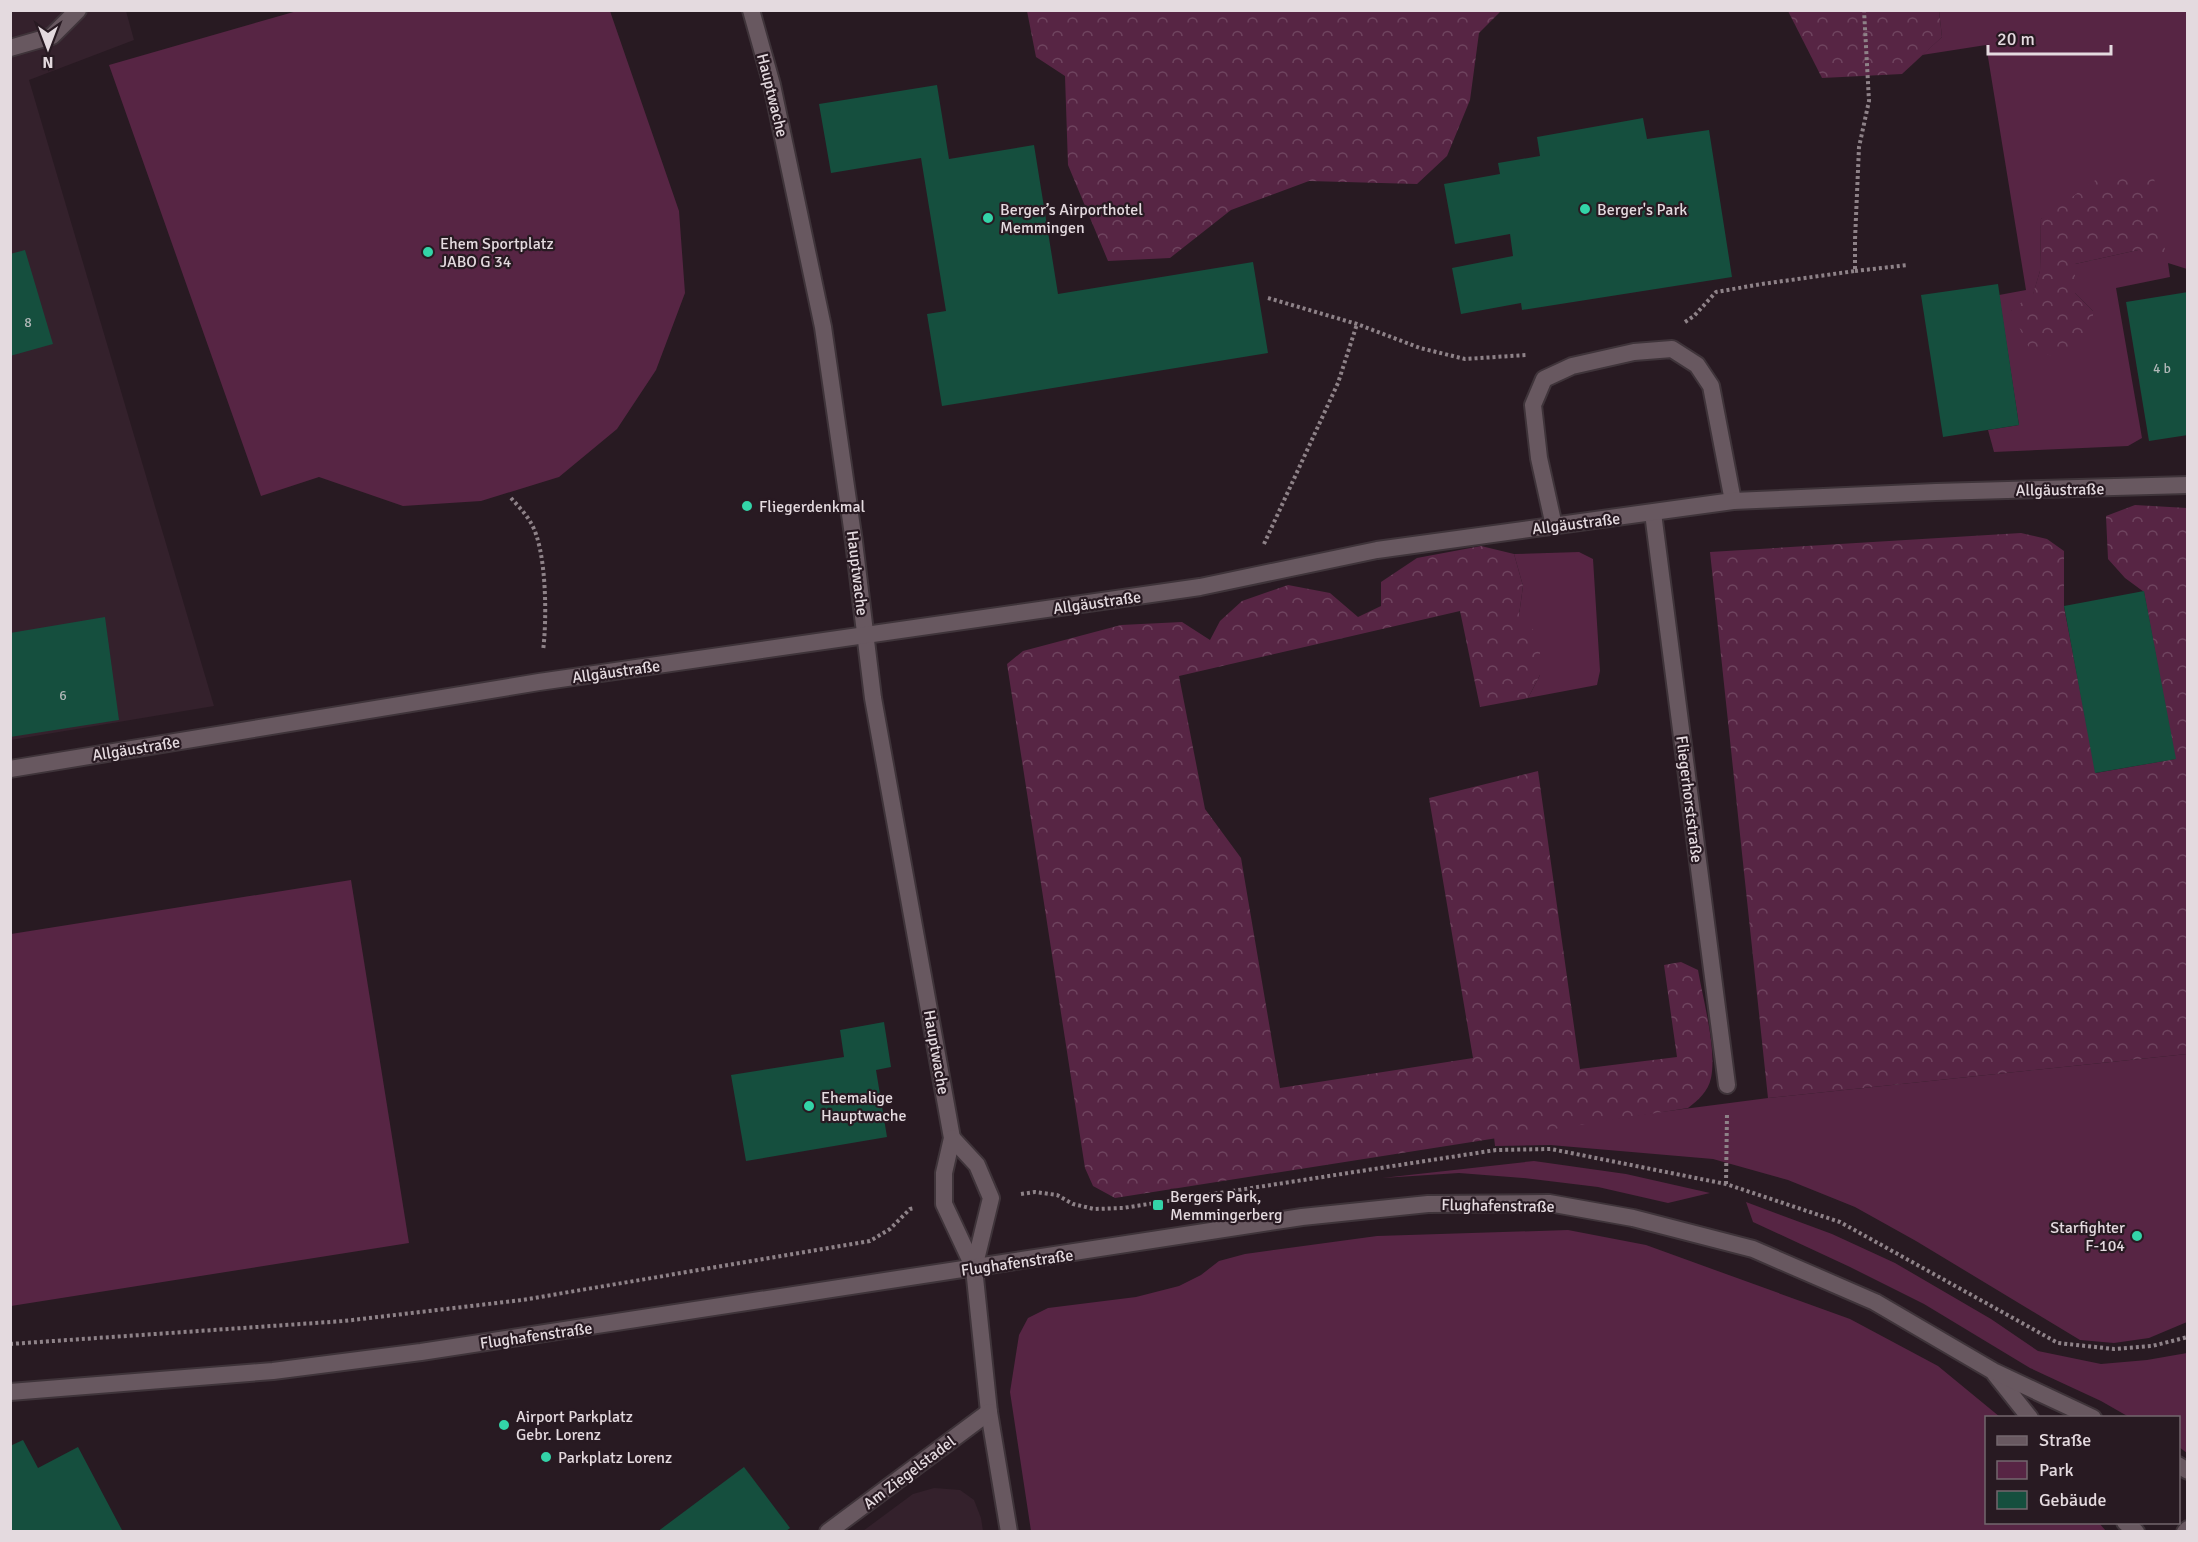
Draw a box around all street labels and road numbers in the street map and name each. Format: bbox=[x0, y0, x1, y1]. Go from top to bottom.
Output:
street label: Hauptwache bbox=[752, 51, 792, 139]
street label: Allgäustraße bbox=[2016, 479, 2104, 501]
street label: Allgäustraße bbox=[1531, 509, 1621, 539]
street label: Hauptwache bbox=[842, 529, 872, 617]
street label: Allgäustraße bbox=[1052, 587, 1142, 619]
street label: Allgäustraße bbox=[571, 656, 661, 688]
street label: Allgäustraße bbox=[91, 732, 181, 766]
street label: Fliegerhorststraße bbox=[1671, 735, 1707, 864]
street label: Hauptwache bbox=[919, 1008, 953, 1096]
street label: Flughafenstraße bbox=[1441, 1195, 1555, 1217]
street label: Flughafenstraße bbox=[960, 1245, 1075, 1281]
street label: Flughafenstraße bbox=[479, 1318, 594, 1354]
street label: Am Ziegelstadel bbox=[860, 1431, 960, 1514]

